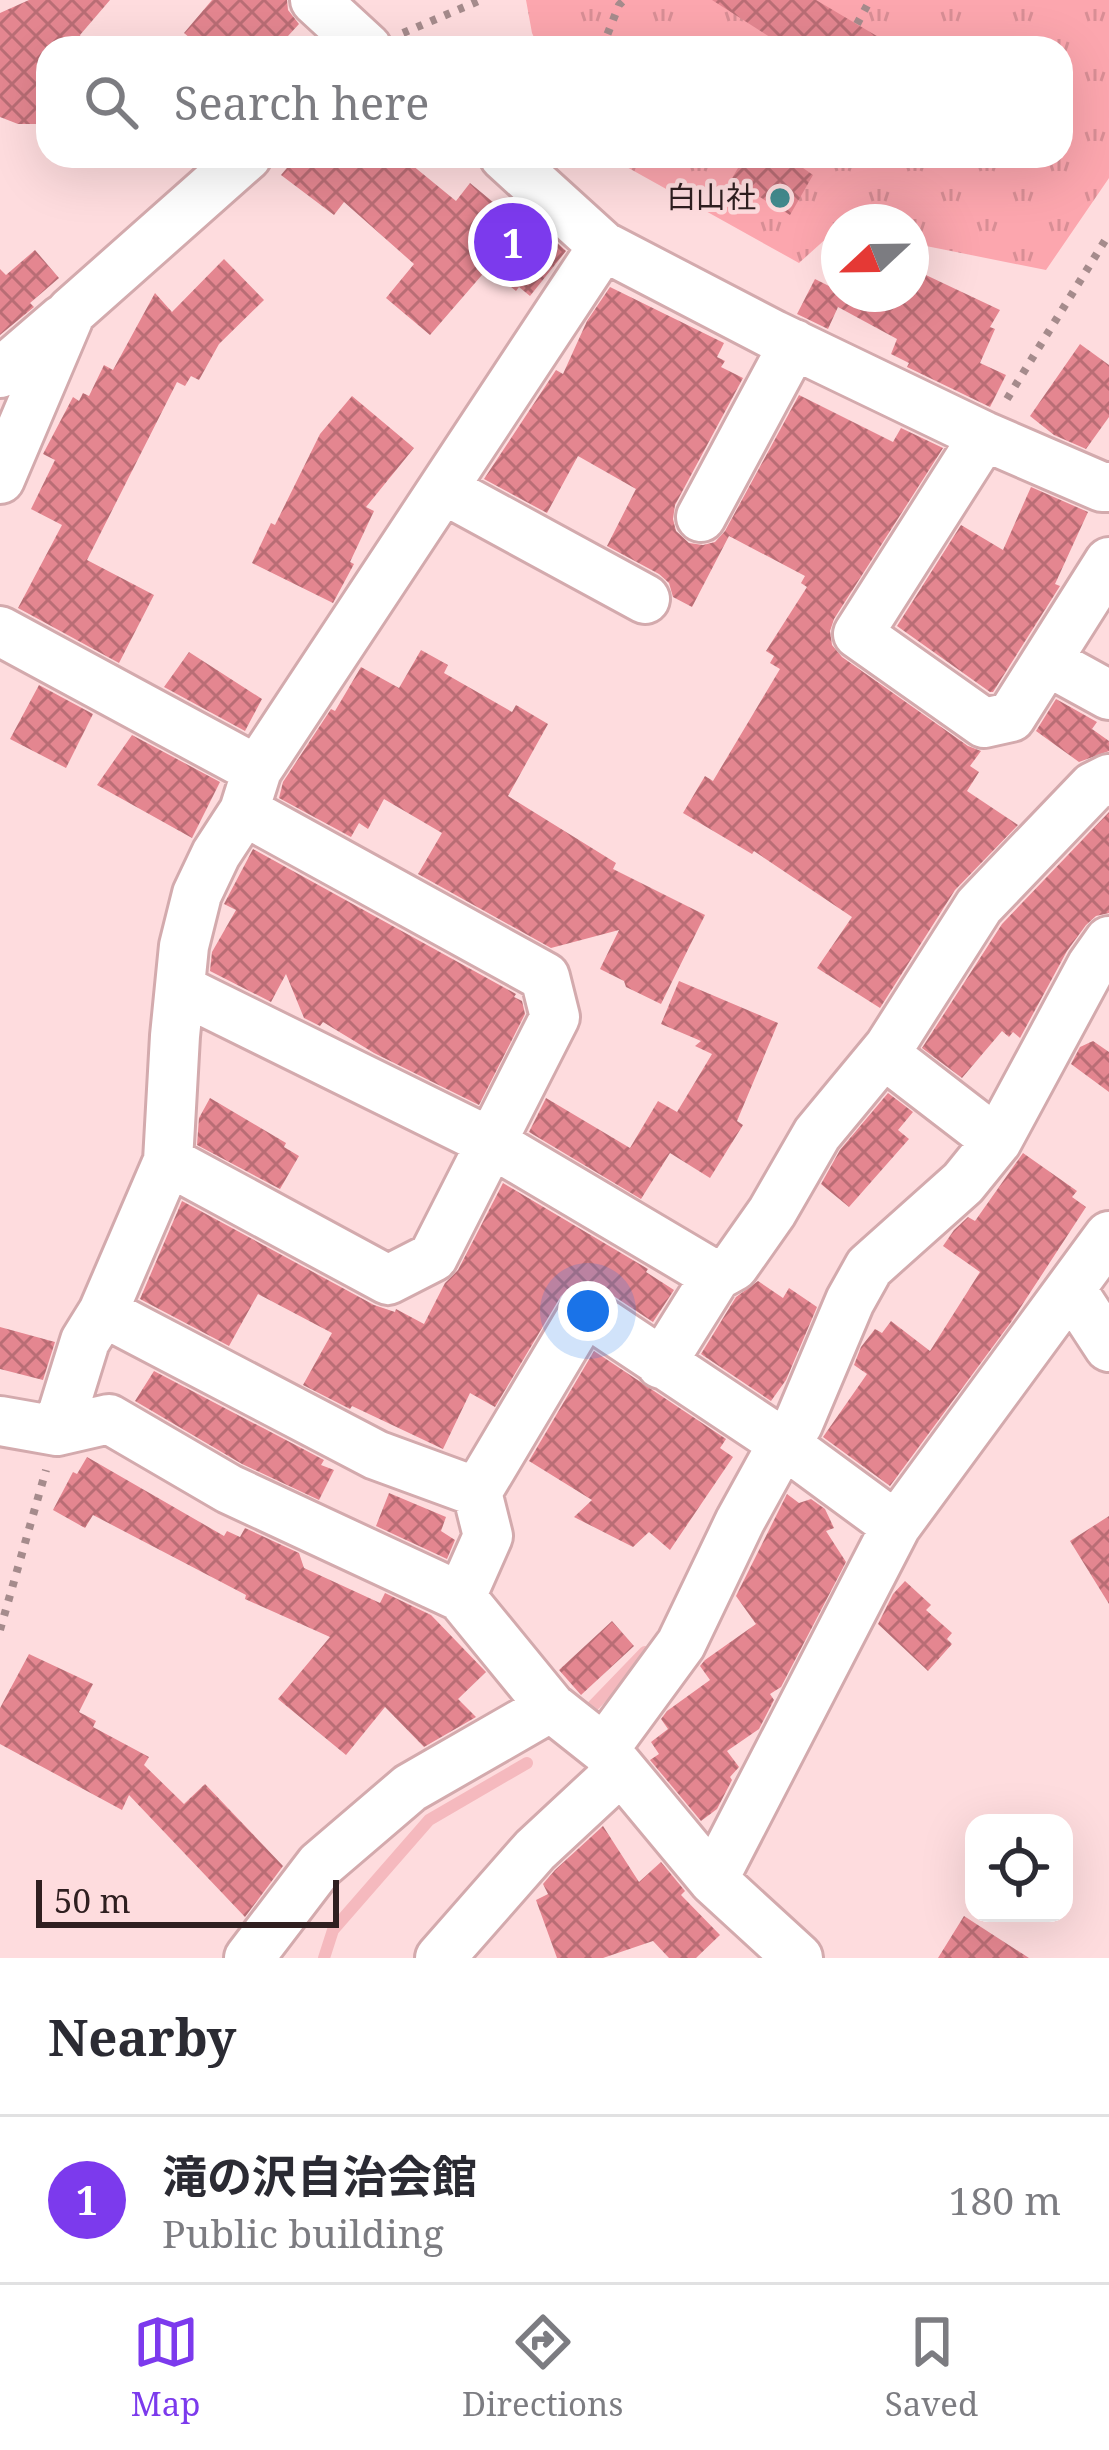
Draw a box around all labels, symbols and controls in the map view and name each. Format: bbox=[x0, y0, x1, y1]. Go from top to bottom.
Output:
search box bbox=[36, 36, 1073, 168]
icon: search bbox=[78, 69, 144, 135]
text: Search here bbox=[174, 72, 429, 133]
place label: 白山社 bbox=[666, 176, 756, 217]
marker: 白山社 bbox=[767, 185, 793, 211]
pin: 1 bbox=[474, 197, 552, 287]
north arrow bbox=[821, 204, 929, 312]
your location bbox=[558, 1281, 618, 1341]
map controls bbox=[965, 1814, 1073, 1922]
button: locate bbox=[965, 1814, 1073, 1922]
scale bar bbox=[36, 1874, 339, 1927]
text: 50 m bbox=[54, 1878, 131, 1923]
text: Nearby bbox=[48, 2001, 236, 2071]
text: 滝の沢自治会館 bbox=[162, 2145, 477, 2206]
text: 1 bbox=[76, 2173, 98, 2226]
text: 180 m bbox=[949, 2173, 1061, 2226]
text: Public building bbox=[162, 2206, 444, 2259]
tab: Map bbox=[131, 2309, 201, 2426]
tab: Directions bbox=[462, 2309, 623, 2426]
tab: Saved bbox=[885, 2309, 978, 2426]

